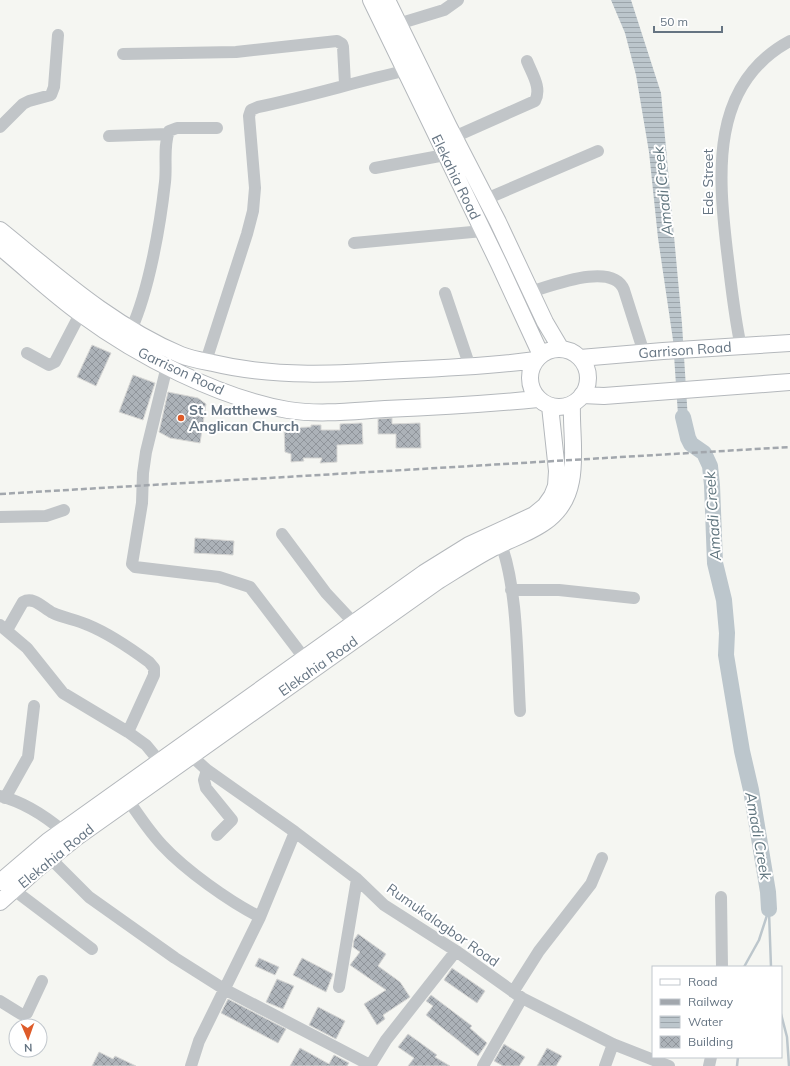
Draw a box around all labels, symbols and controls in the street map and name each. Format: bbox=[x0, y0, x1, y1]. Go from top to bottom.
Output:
scale bar bbox=[654, 8, 722, 34]
text: 50 m bbox=[660, 14, 688, 29]
street label: Elekahia Road bbox=[428, 131, 484, 223]
water label: Amadi Creek bbox=[648, 144, 677, 237]
street label: Ede Street bbox=[699, 149, 717, 215]
street label: Garrison Road bbox=[638, 338, 732, 362]
street label: Garrison Road bbox=[135, 343, 227, 399]
place label: St. Matthews Anglican Church bbox=[189, 401, 299, 435]
marker: St. Matthews Anglican Church bbox=[176, 413, 186, 423]
water label: Amadi Creek bbox=[700, 470, 725, 562]
street label: Elekahia Road bbox=[275, 632, 361, 700]
water label: Amadi Creek bbox=[741, 789, 776, 883]
street label: Elekahia Road bbox=[14, 820, 98, 892]
street label: Rumukalagbor Road bbox=[383, 879, 503, 971]
legend bbox=[652, 966, 782, 1058]
text: Road bbox=[688, 974, 717, 989]
text: Railway bbox=[688, 994, 734, 1009]
text: Water bbox=[688, 1014, 724, 1029]
north arrow bbox=[8, 1018, 48, 1058]
text: Building bbox=[688, 1034, 733, 1049]
text: N bbox=[24, 1041, 33, 1055]

